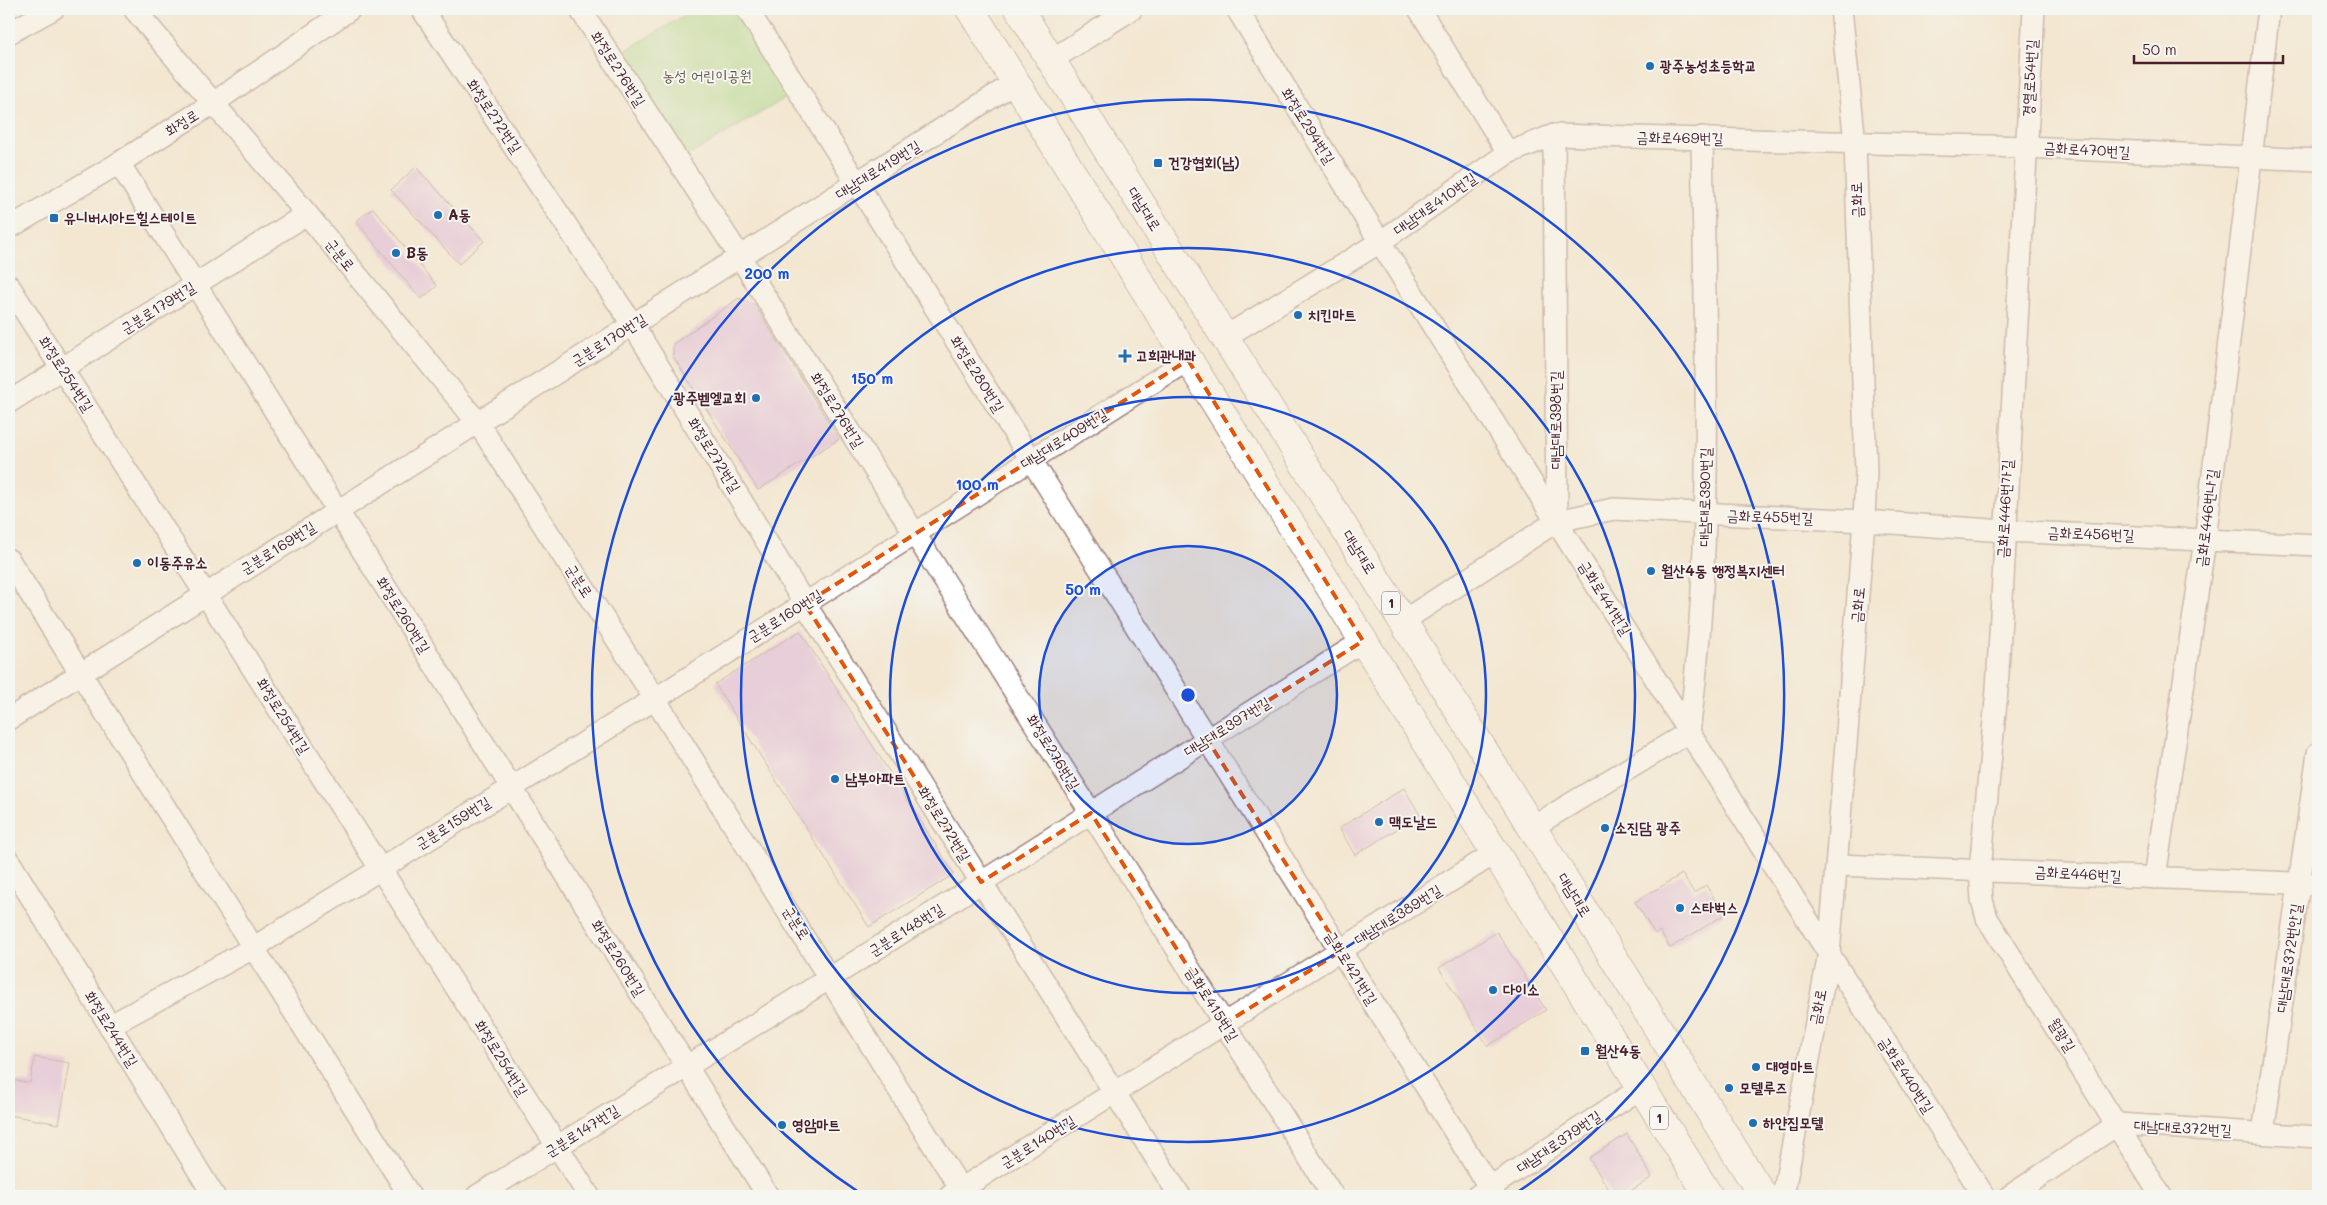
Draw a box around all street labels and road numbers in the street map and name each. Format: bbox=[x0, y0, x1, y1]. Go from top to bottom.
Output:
street label: 화정로276번길 bbox=[587, 27, 651, 110]
street label: 경열로54번길 bbox=[2017, 39, 2041, 117]
street label: 화정로272번길 bbox=[463, 74, 527, 156]
street label: 화정로294번길 bbox=[1277, 84, 1340, 167]
street label: 화정로 bbox=[161, 104, 202, 140]
street label: 금화로469번길 bbox=[1636, 126, 1724, 148]
street label: 대남대로419번길 bbox=[831, 135, 924, 203]
street label: 금화로470번길 bbox=[2043, 137, 2131, 161]
street label: 대남대로410번길 bbox=[1389, 167, 1480, 239]
street label: 금화로 bbox=[1845, 182, 1867, 218]
street label: 대남대로 bbox=[1124, 183, 1166, 234]
street label: 군분로 bbox=[322, 234, 360, 275]
street label: 군분로179번길 bbox=[116, 276, 198, 338]
street label: 군분로170번길 bbox=[567, 308, 650, 370]
street label: 화정로280번길 bbox=[946, 331, 1009, 416]
street label: 화정로254번길 bbox=[35, 332, 99, 415]
street label: 화정로276번길 bbox=[807, 368, 869, 451]
street label: 대남대로398번길 bbox=[1545, 370, 1565, 470]
street label: 대남대로409번길 bbox=[1016, 403, 1111, 473]
street label: 화정로272번길 bbox=[684, 413, 746, 496]
street label: 대남대로390번길 bbox=[1693, 447, 1715, 547]
street label: 금화로446번가길 bbox=[1991, 459, 2017, 559]
street label: 금화로446번나길 bbox=[2190, 467, 2222, 568]
street label: 금화로455번길 bbox=[1726, 504, 1814, 528]
street label: 군분로169번길 bbox=[236, 516, 319, 578]
street label: 금화로456번길 bbox=[2047, 521, 2135, 545]
street label: 대남대로 bbox=[1339, 526, 1381, 577]
street label: 금화로441번길 bbox=[1575, 556, 1637, 639]
street label: 군분로 bbox=[562, 560, 598, 601]
street label: 화정로260번길 bbox=[372, 572, 435, 657]
street label: 군분로160번길 bbox=[743, 584, 826, 646]
street label: 금화로 bbox=[1845, 586, 1869, 624]
road number: 1 bbox=[1382, 592, 1400, 614]
street label: 화정로254번길 bbox=[253, 674, 315, 757]
street label: 대남대로397번길 bbox=[1179, 692, 1274, 761]
street label: 화정로276번길 bbox=[1023, 710, 1085, 793]
street label: 화정로272번길 bbox=[914, 782, 976, 865]
street label: 군분로159번길 bbox=[411, 791, 494, 853]
street label: 금화로446번길 bbox=[2034, 861, 2122, 885]
street label: 대남대로 bbox=[1554, 869, 1596, 920]
street label: 대남대로389번길 bbox=[1350, 879, 1445, 949]
street label: 군분로148번길 bbox=[864, 898, 947, 960]
street label: 군분로 bbox=[779, 902, 815, 943]
street label: 대남대로372번안길 bbox=[2270, 902, 2306, 1014]
street label: 화정로260번길 bbox=[587, 915, 650, 1000]
street label: 금화로421번길 bbox=[1321, 926, 1383, 1008]
street label: 금화로415번길 bbox=[1182, 962, 1244, 1045]
street label: 화정로244번길 bbox=[80, 987, 143, 1070]
street label: 금화로 bbox=[1804, 987, 1830, 1026]
street label: 월광길 bbox=[2045, 1014, 2081, 1055]
street label: 화정로254번길 bbox=[471, 1016, 533, 1099]
street label: 금화로440번길 bbox=[1875, 1032, 1939, 1116]
street label: 군분로147번길 bbox=[540, 1099, 622, 1161]
street label: 대남대로379번길 bbox=[1512, 1105, 1605, 1177]
road number: 1 bbox=[1650, 1106, 1668, 1130]
street label: 군분로140번길 bbox=[996, 1110, 1079, 1172]
street label: 대남대로372번길 bbox=[2134, 1114, 2232, 1140]

